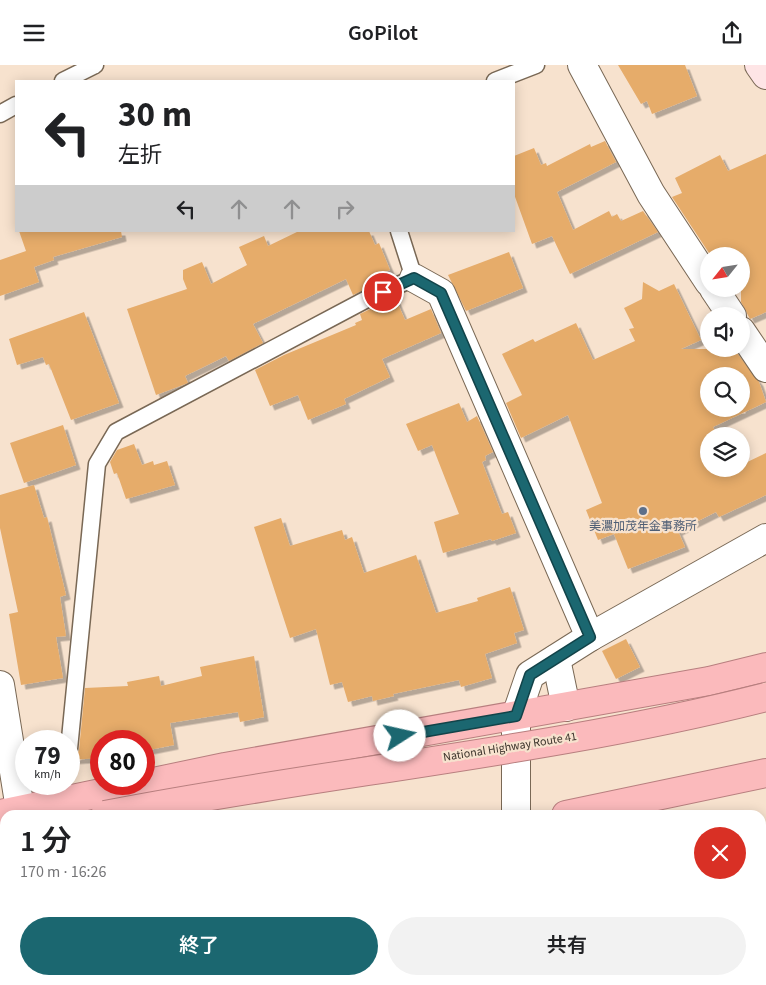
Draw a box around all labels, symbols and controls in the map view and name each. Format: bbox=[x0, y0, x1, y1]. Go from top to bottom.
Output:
text: GoPilot bbox=[348, 17, 418, 49]
icon: menu bbox=[20, 19, 48, 47]
icon: share bbox=[718, 19, 746, 47]
text: 30 m bbox=[118, 90, 192, 140]
icon: left bbox=[35, 100, 100, 165]
text: 左折 bbox=[118, 139, 162, 171]
icon: left bbox=[172, 195, 200, 223]
icon: ahead bbox=[225, 195, 253, 223]
icon: ahead bbox=[278, 195, 306, 223]
icon: right bbox=[331, 195, 359, 223]
north arrow bbox=[700, 247, 750, 297]
map controls bbox=[700, 247, 750, 477]
pin bbox=[362, 271, 404, 313]
icon: arrive bbox=[369, 278, 397, 306]
button: sound bbox=[700, 307, 750, 357]
button: search bbox=[700, 367, 750, 417]
button: layers bbox=[700, 427, 750, 477]
marker: 美濃加茂年金事務所 bbox=[637, 505, 649, 517]
place label: 美濃加茂年金事務所 bbox=[589, 518, 697, 535]
position arrow bbox=[373, 709, 425, 761]
street label: National Highway Route 41 bbox=[442, 728, 578, 766]
speed limit sign: 80 bbox=[90, 730, 155, 795]
text: 79 bbox=[34, 738, 61, 774]
text: km/h bbox=[34, 766, 61, 783]
text: 1 分 bbox=[20, 820, 71, 863]
button: close bbox=[694, 827, 746, 879]
text: 170 m · 16:26 bbox=[20, 861, 107, 883]
button: 終了 bbox=[20, 917, 378, 975]
button: 共有 bbox=[388, 917, 746, 975]

